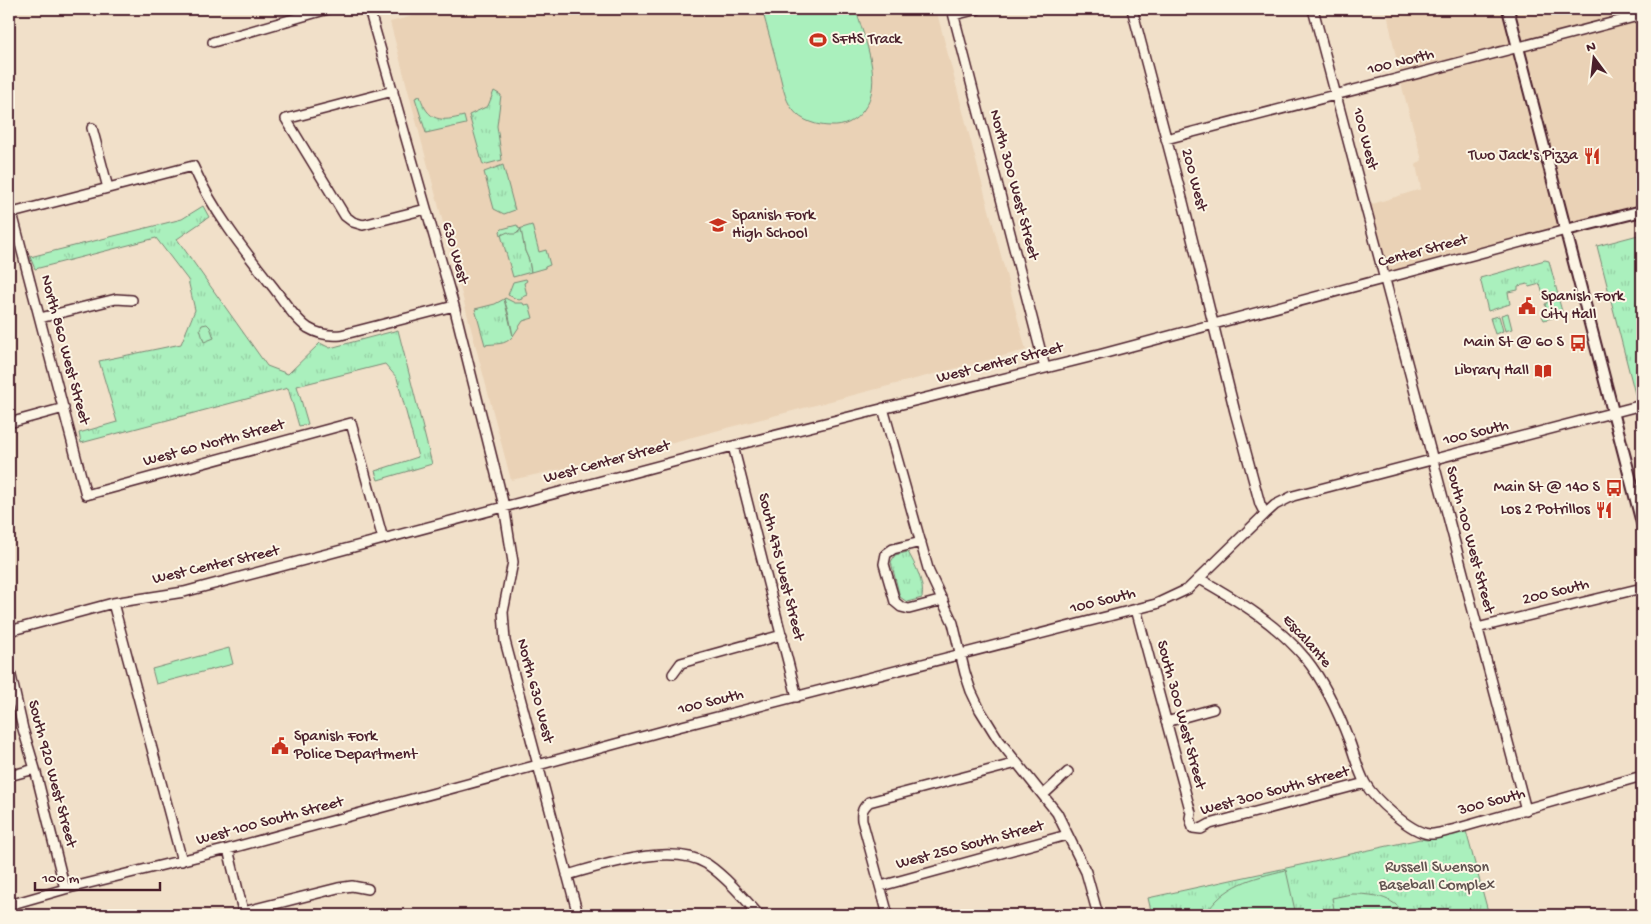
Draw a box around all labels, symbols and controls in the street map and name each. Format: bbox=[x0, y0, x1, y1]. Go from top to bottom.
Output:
sports icon: SFHS Track bbox=[808, 30, 828, 50]
place label: SFHS Track bbox=[832, 31, 903, 50]
north arrow bbox=[1568, 32, 1618, 82]
text: N bbox=[1585, 38, 1598, 57]
street label: 100 North bbox=[1365, 45, 1437, 81]
street label: 100 West bbox=[1346, 105, 1382, 173]
street label: North 300 West Street bbox=[984, 108, 1043, 263]
restaurant icon: Two Jack's Pizza bbox=[1582, 146, 1602, 166]
street label: 200 West bbox=[1176, 147, 1211, 215]
place label: Two Jack's Pizza bbox=[1467, 147, 1579, 166]
place label: Spanish Fork High School bbox=[732, 207, 817, 244]
school or university icon: Spanish Fork High School bbox=[708, 215, 728, 235]
street label: 630 West bbox=[436, 220, 472, 288]
street label: Center Street bbox=[1376, 231, 1471, 273]
street label: North 860 West Street bbox=[35, 273, 93, 428]
place label: Spanish Fork City Hall bbox=[1541, 288, 1626, 325]
public building icon: Spanish Fork City Hall bbox=[1517, 296, 1537, 316]
bus stop icon: Main St @ 60 S bbox=[1568, 333, 1588, 353]
place label: Main St @ 60 S bbox=[1463, 334, 1565, 353]
street label: West Center Street bbox=[935, 339, 1067, 389]
library icon: Library Hall bbox=[1533, 361, 1553, 381]
place label: Library Hall bbox=[1454, 362, 1529, 381]
street label: West 60 North Street bbox=[141, 416, 288, 472]
street label: 100 South bbox=[1440, 417, 1511, 452]
street label: West Center Street bbox=[542, 437, 673, 489]
street label: South 100 West Street bbox=[1440, 464, 1498, 617]
bus stop icon: Main St @ 140 S bbox=[1604, 478, 1624, 498]
place label: Main St @ 140 S bbox=[1493, 479, 1601, 498]
street label: South 475 West Street bbox=[753, 491, 808, 644]
restaurant icon: Los 2 Potrillos bbox=[1594, 500, 1614, 520]
place label: Los 2 Potrillos bbox=[1500, 501, 1591, 520]
street label: West Center Street bbox=[151, 542, 283, 590]
street label: 200 South bbox=[1521, 575, 1592, 610]
street label: 100 South bbox=[1067, 585, 1138, 620]
street label: Escalante bbox=[1277, 611, 1335, 673]
street label: North 630 West bbox=[511, 637, 557, 747]
street label: South 300 West Street bbox=[1151, 639, 1209, 793]
street label: 100 South bbox=[675, 686, 746, 721]
street label: South 920 West Street bbox=[22, 698, 80, 851]
place label: Spanish Fork Police Department bbox=[293, 728, 418, 765]
public building icon: Spanish Fork Police Department bbox=[270, 736, 290, 756]
street label: West 300 South Street bbox=[1199, 763, 1353, 821]
street label: 300 South bbox=[1455, 785, 1528, 821]
street label: West 100 South Street bbox=[194, 793, 347, 851]
street label: West 250 South Street bbox=[894, 817, 1047, 875]
scale bar bbox=[35, 859, 160, 891]
park label: Russell Swenson Baseball Complex bbox=[1378, 859, 1495, 896]
text: 100 m bbox=[41, 870, 80, 888]

